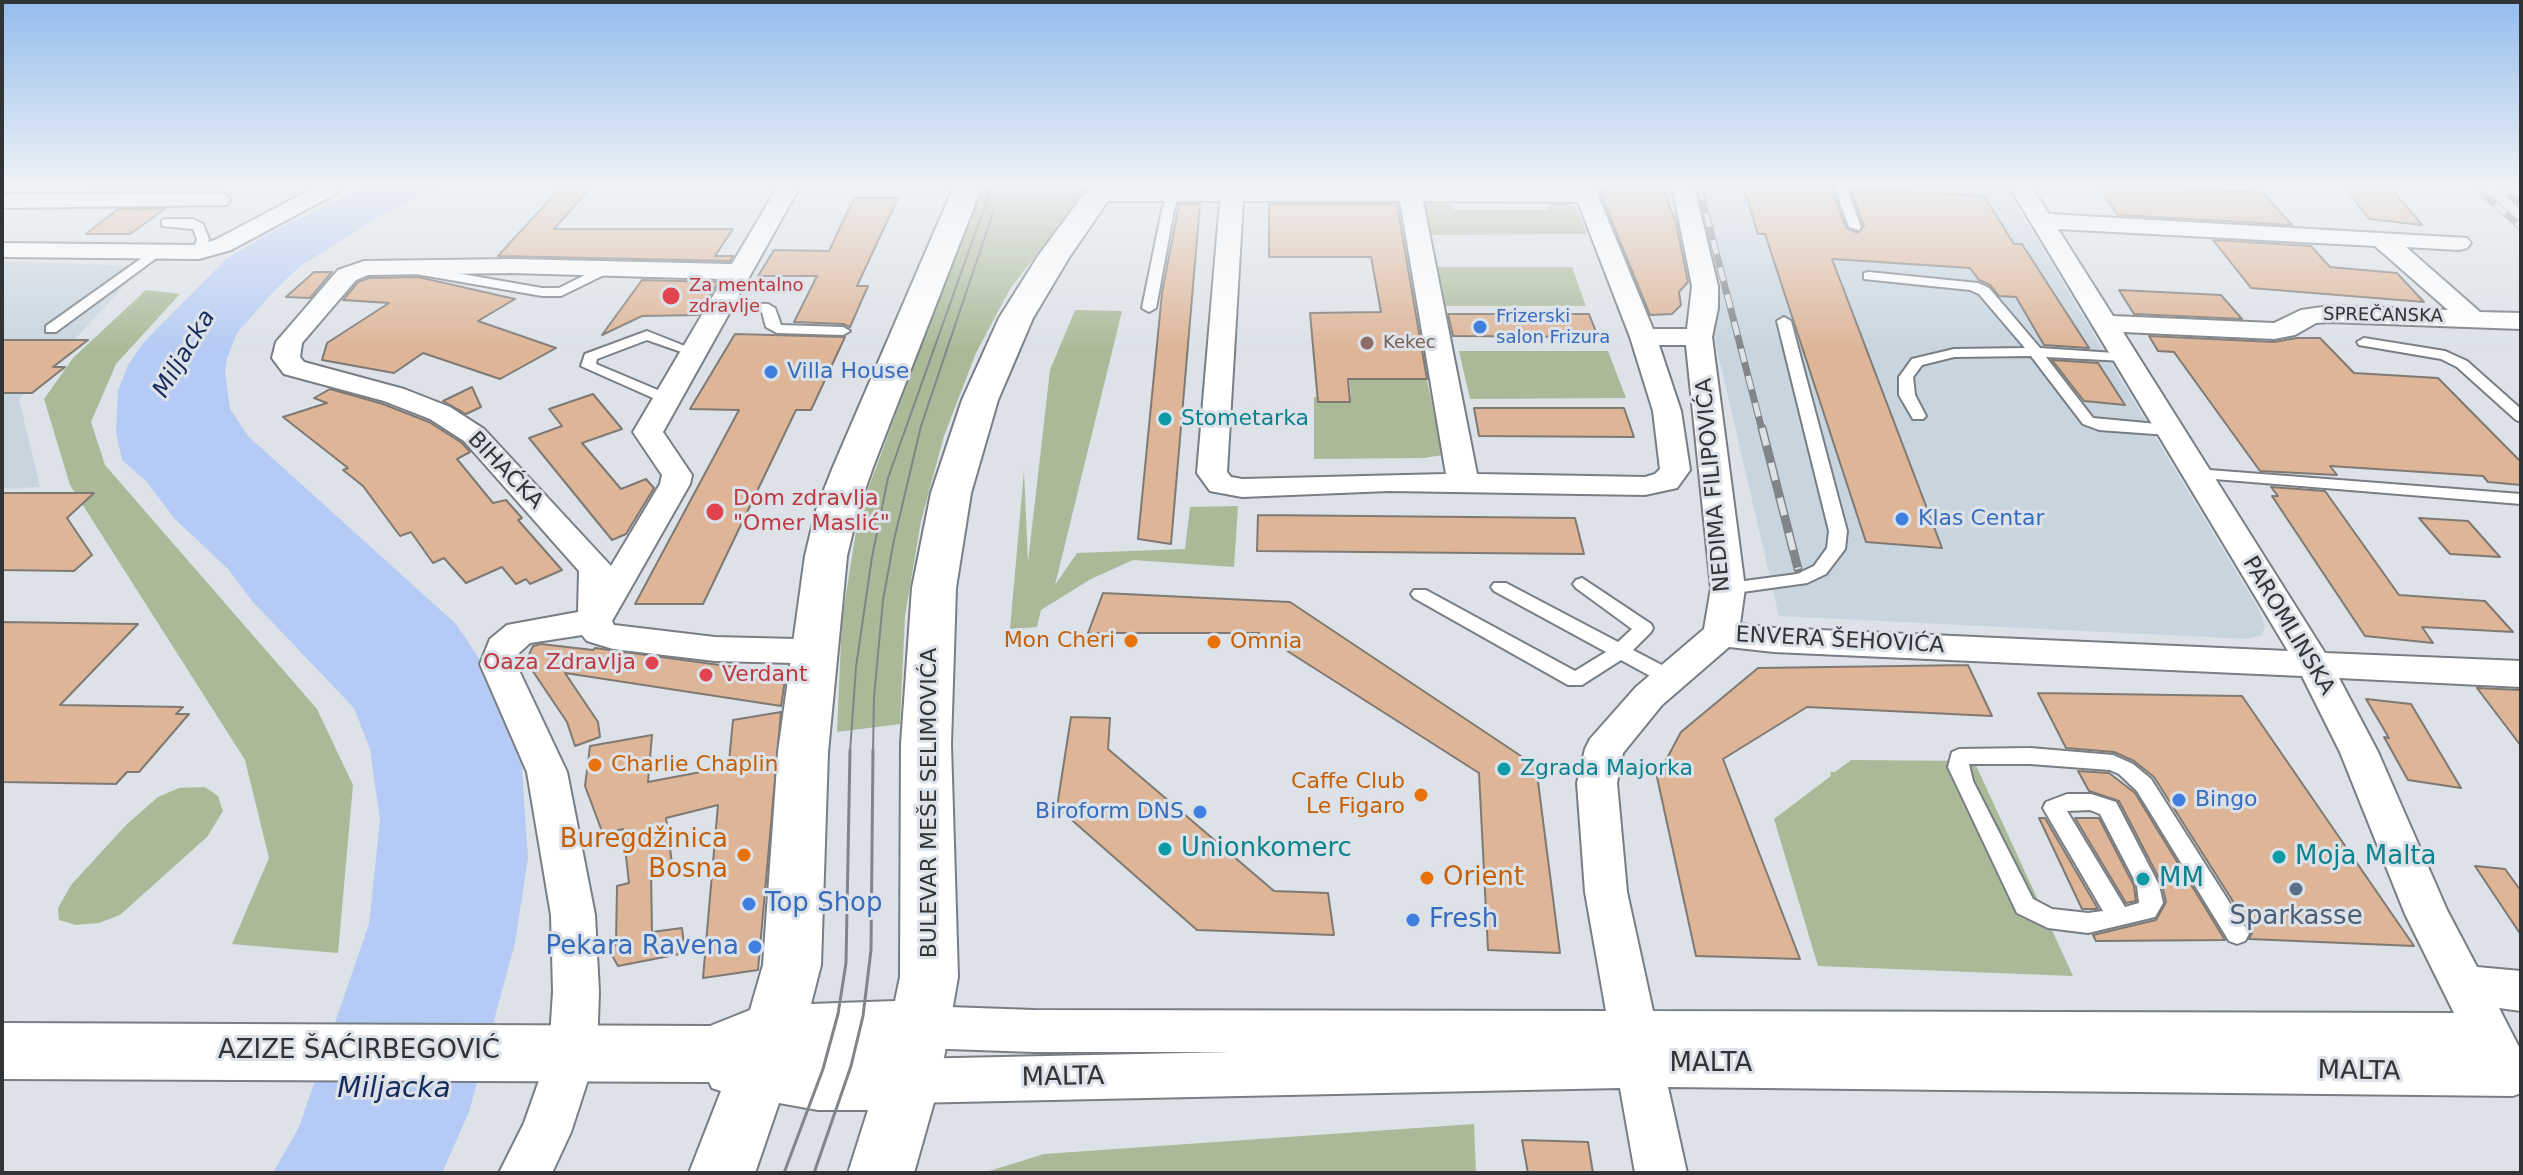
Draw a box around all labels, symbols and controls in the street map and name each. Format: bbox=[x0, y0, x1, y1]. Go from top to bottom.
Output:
place label: Za mentalno zdravlje bbox=[689, 275, 804, 318]
marker: Za mentalno zdravlje bbox=[660, 285, 682, 307]
street label: SPREČANSKA bbox=[2323, 304, 2443, 328]
water label: Miljacka bbox=[148, 305, 222, 403]
place label: Frizerski salon Frizura bbox=[1496, 306, 1610, 348]
marker: Frizerski salon Frizura bbox=[1471, 318, 1489, 336]
place label: Kekec bbox=[1383, 332, 1436, 354]
marker: Kekec bbox=[1358, 334, 1376, 352]
place label: Villa House bbox=[787, 359, 909, 385]
marker: Villa House bbox=[762, 363, 780, 381]
street label: NEDIMA FILIPOVIĆA bbox=[1691, 377, 1737, 593]
place label: Stometarka bbox=[1181, 406, 1309, 432]
marker: Stometarka bbox=[1156, 410, 1174, 428]
street label: BIHAĆKA bbox=[462, 427, 548, 515]
place label: Dom zdravlja "Omer Maslić" bbox=[733, 486, 890, 538]
marker: Dom zdravlja "Omer Maslić" bbox=[704, 501, 726, 523]
place label: Klas Centar bbox=[1918, 506, 2044, 532]
marker: Klas Centar bbox=[1893, 510, 1911, 528]
street label: PAROMLINSKA bbox=[2236, 552, 2340, 700]
street label: ENVERA ŠEHOVIĆA bbox=[1735, 622, 1945, 660]
place label: Mon Cheri bbox=[1004, 628, 1115, 654]
place label: Omnia bbox=[1230, 629, 1302, 655]
marker: Mon Cheri bbox=[1122, 632, 1140, 650]
marker: Omnia bbox=[1205, 633, 1223, 651]
street label: BULEVAR MEŠE SELIMOVIĆA bbox=[917, 648, 943, 958]
place label: Oaza Zdravlja bbox=[483, 650, 636, 676]
marker: Oaza Zdravlja bbox=[643, 654, 661, 672]
place label: Verdant bbox=[722, 662, 808, 688]
marker: Verdant bbox=[697, 666, 715, 684]
place label: Charlie Chaplin bbox=[611, 752, 779, 778]
marker: Charlie Chaplin bbox=[586, 756, 604, 774]
place label: Zgrada Majorka bbox=[1520, 756, 1693, 782]
marker: Zgrada Majorka bbox=[1495, 760, 1513, 778]
place label: Caffe Club Le Figaro bbox=[1291, 769, 1405, 820]
marker: Caffe Club Le Figaro bbox=[1412, 786, 1430, 804]
place label: Bingo bbox=[2195, 787, 2258, 813]
marker: Bingo bbox=[2170, 791, 2188, 809]
place label: Biroform DNS bbox=[1035, 799, 1184, 825]
marker: Biroform DNS bbox=[1191, 803, 1209, 821]
place label: Buregdžinica Bosna bbox=[560, 824, 728, 886]
place label: Unionkomerc bbox=[1181, 833, 1352, 865]
marker: Unionkomerc bbox=[1156, 840, 1174, 858]
place label: Moja Malta bbox=[2295, 841, 2436, 873]
marker: Buregdžinica Bosna bbox=[735, 846, 753, 864]
marker: Moja Malta bbox=[2270, 848, 2288, 866]
place label: Orient bbox=[1443, 862, 1524, 894]
place label: MM bbox=[2159, 863, 2204, 895]
marker: Orient bbox=[1418, 869, 1436, 887]
marker: MM bbox=[2134, 870, 2152, 888]
marker: Sparkasse bbox=[2287, 880, 2305, 898]
place label: Top Shop bbox=[765, 888, 883, 920]
marker: Top Shop bbox=[740, 895, 758, 913]
place label: Sparkasse bbox=[2229, 901, 2363, 933]
place label: Fresh bbox=[1429, 904, 1498, 936]
marker: Fresh bbox=[1404, 911, 1422, 929]
place label: Pekara Ravena bbox=[546, 931, 739, 963]
marker: Pekara Ravena bbox=[746, 938, 764, 956]
street label: AZIZE ŠAĆIRBEGOVIĆ bbox=[218, 1035, 500, 1067]
street label: MALTA bbox=[1670, 1048, 1752, 1080]
street label: MALTA bbox=[2317, 1056, 2401, 1088]
street label: MALTA bbox=[1021, 1062, 1105, 1094]
water label: Miljacka bbox=[337, 1073, 451, 1107]

